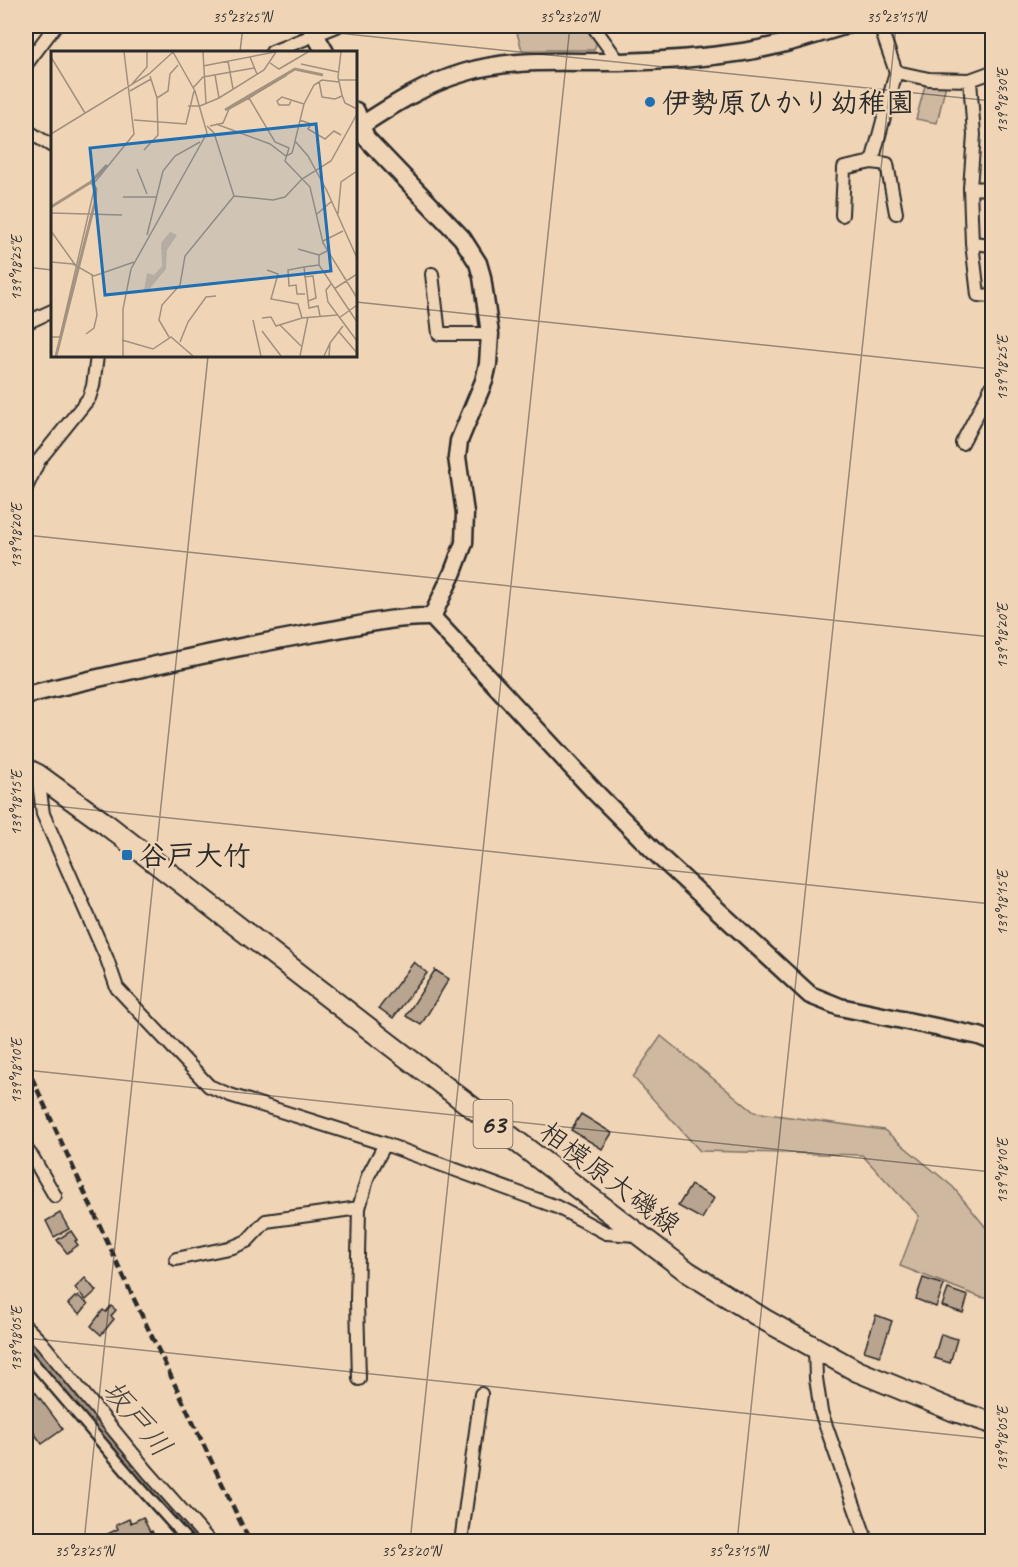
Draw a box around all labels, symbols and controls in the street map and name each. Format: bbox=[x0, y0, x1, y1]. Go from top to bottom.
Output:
text: 35°23'25"N bbox=[212, 8, 275, 27]
text: 35°23'20"N bbox=[539, 8, 602, 27]
text: 35°23'15"N bbox=[866, 8, 929, 27]
inset map bbox=[51, 51, 357, 357]
text: 139°18'30"E bbox=[993, 67, 1012, 133]
place label: 伊勢原ひかり幼稚園 bbox=[662, 85, 914, 120]
marker: 伊勢原ひかり幼稚園 bbox=[643, 95, 657, 109]
text: 139°18'25"E bbox=[7, 234, 26, 300]
text: 139°18'25"E bbox=[993, 334, 1012, 400]
text: 139°18'20"E bbox=[7, 502, 26, 568]
text: 139°18'20"E bbox=[993, 602, 1012, 668]
text: 139°18'15"E bbox=[7, 769, 26, 835]
place label: 谷戸大竹 bbox=[139, 838, 251, 873]
marker: 谷戸大竹 bbox=[120, 848, 134, 862]
text: 139°18'15"E bbox=[993, 869, 1012, 935]
text: 139°18'10"E bbox=[7, 1037, 26, 1103]
road number: 63 bbox=[474, 1100, 512, 1148]
street label: 相模原大磯線 bbox=[532, 1113, 688, 1243]
text: 139°18'10"E bbox=[993, 1137, 1012, 1203]
text: 139°18'05"E bbox=[7, 1305, 26, 1371]
water label: 坂戸川 bbox=[94, 1371, 180, 1465]
text: 139°18'05"E bbox=[993, 1405, 1012, 1471]
text: 35°23'25"N bbox=[54, 1542, 117, 1561]
text: 35°23'20"N bbox=[381, 1542, 444, 1561]
text: 35°23'15"N bbox=[708, 1542, 771, 1561]

